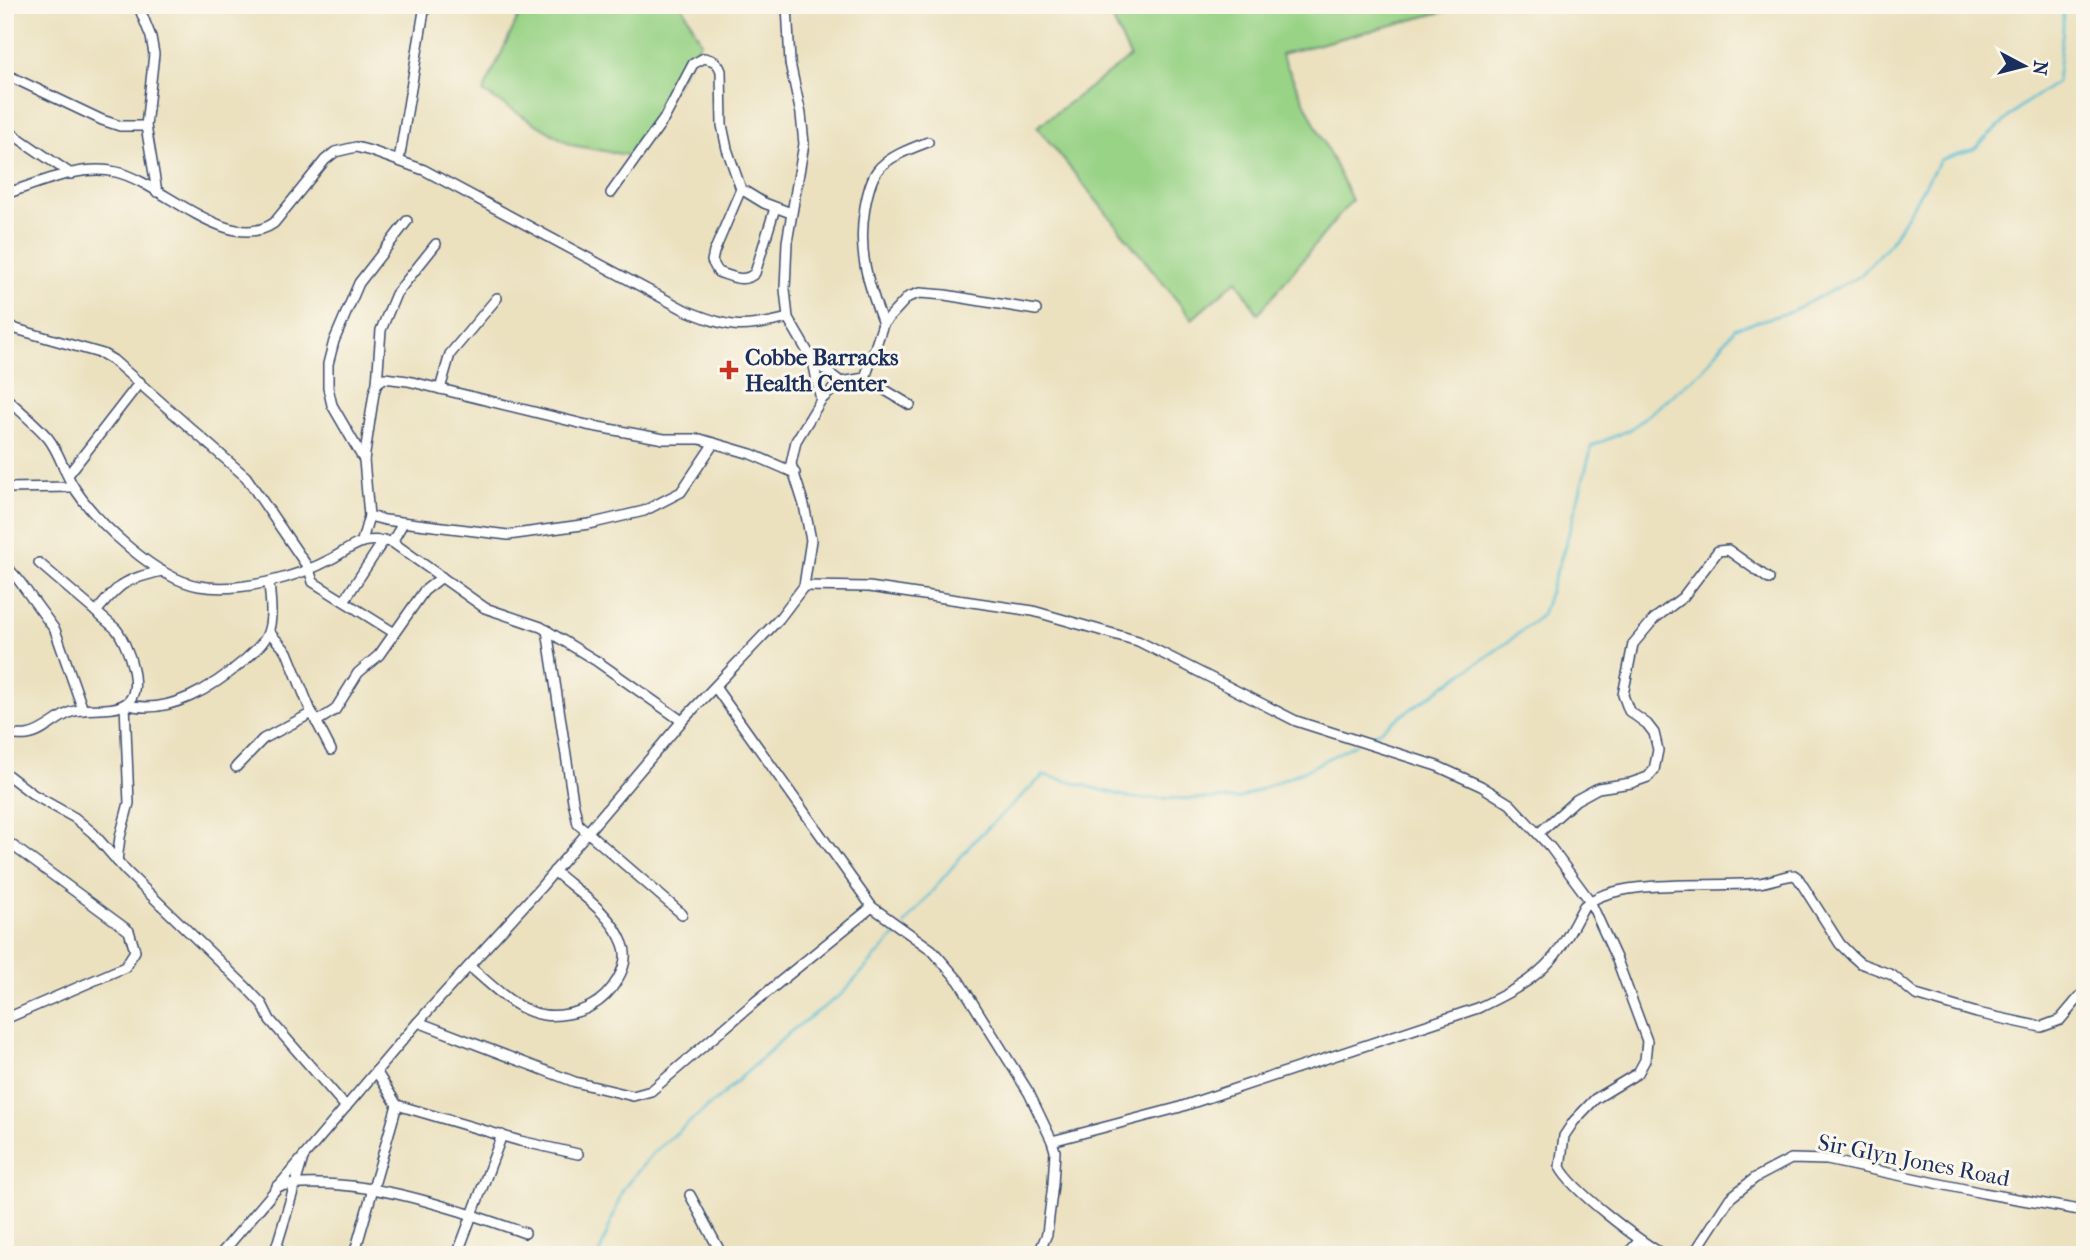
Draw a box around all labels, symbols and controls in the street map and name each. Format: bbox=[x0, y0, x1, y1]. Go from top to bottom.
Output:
north arrow bbox=[1988, 32, 2058, 102]
text: N bbox=[2028, 59, 2052, 77]
place label: Cobbe Barracks Health Center bbox=[745, 344, 899, 397]
marker: Cobbe Barracks Health Center bbox=[719, 360, 739, 380]
street label: Sir Glyn Jones Road bbox=[1816, 1129, 2013, 1192]

